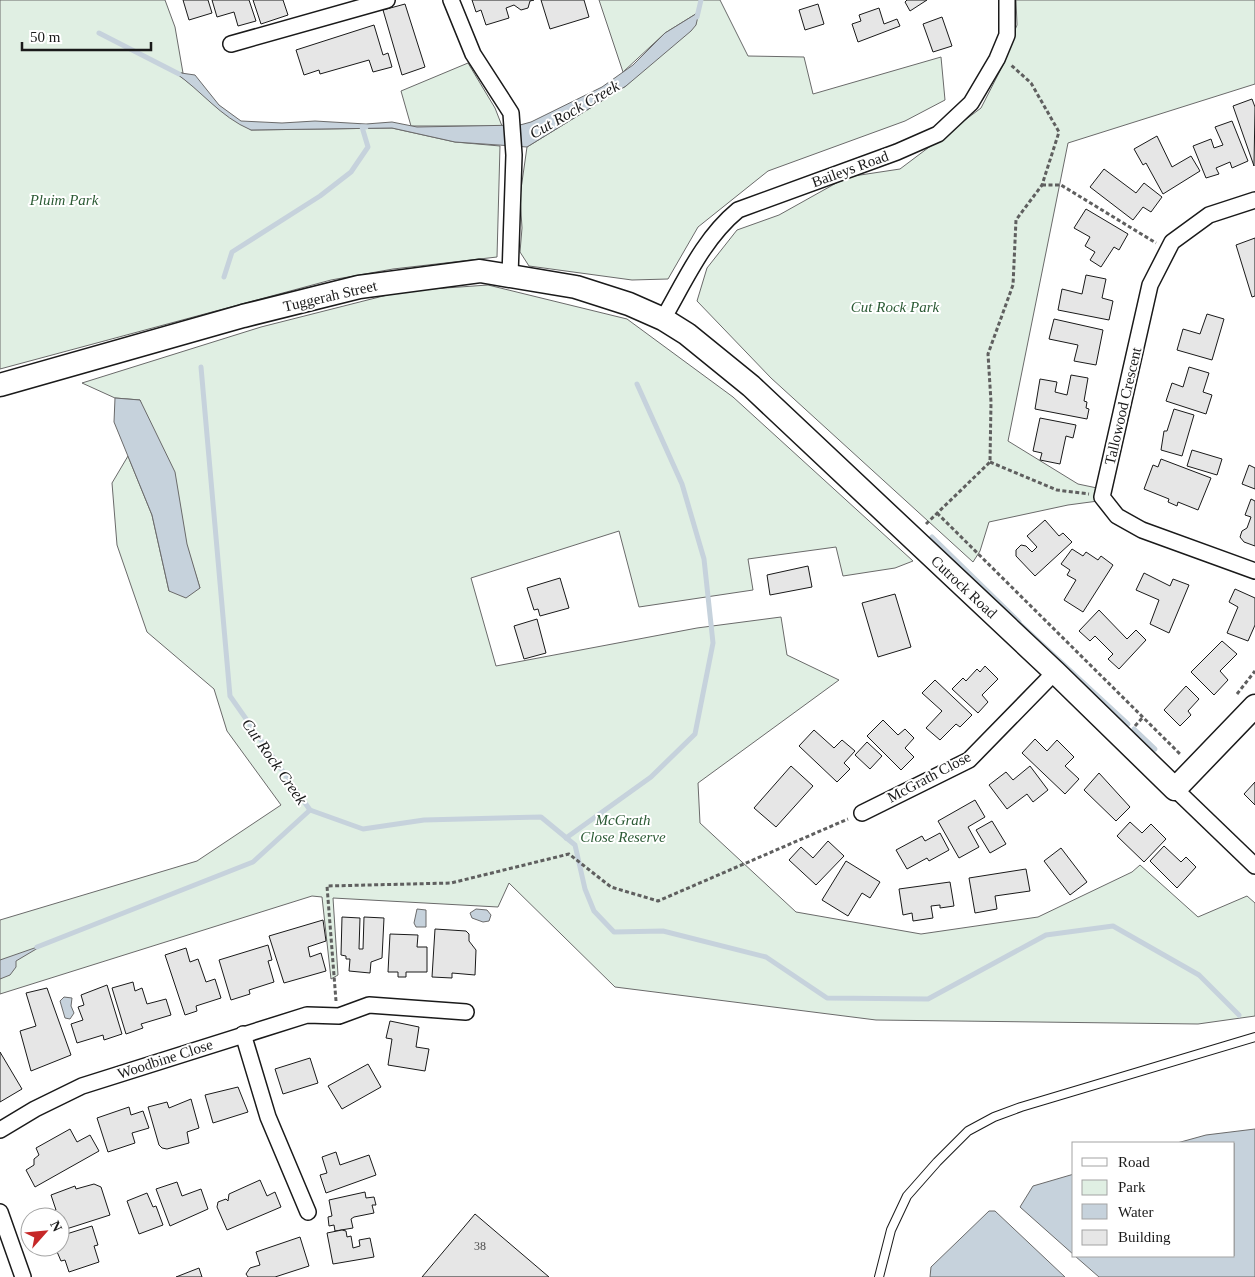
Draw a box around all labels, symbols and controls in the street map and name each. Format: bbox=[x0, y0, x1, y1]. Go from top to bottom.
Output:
scale bar bbox=[22, 20, 151, 52]
text: 50 m bbox=[30, 29, 61, 45]
water label: Cut Rock Creek bbox=[526, 76, 623, 142]
street label: Baileys Road bbox=[809, 148, 891, 190]
park label: Pluim Park bbox=[29, 192, 99, 208]
street label: Tuggerah Street bbox=[282, 277, 379, 315]
park label: Cut Rock Park bbox=[851, 299, 939, 315]
street label: Tallowood Crescent bbox=[1102, 345, 1144, 466]
street label: Cutrock Road bbox=[928, 553, 1000, 622]
water label: Cut Rock Creek bbox=[239, 715, 311, 808]
street label: McGrath Close bbox=[885, 748, 974, 806]
park label: McGrath Close Reserve bbox=[580, 812, 666, 845]
street label: Woodbine Close bbox=[115, 1036, 215, 1082]
legend bbox=[1072, 1142, 1235, 1257]
text: Road bbox=[1118, 1154, 1150, 1170]
text: Park bbox=[1118, 1179, 1146, 1195]
text: Water bbox=[1118, 1204, 1153, 1220]
north arrow bbox=[20, 1207, 70, 1257]
text: N bbox=[47, 1218, 65, 1234]
text: Building bbox=[1118, 1229, 1171, 1245]
house number: 38 bbox=[474, 1239, 486, 1253]

